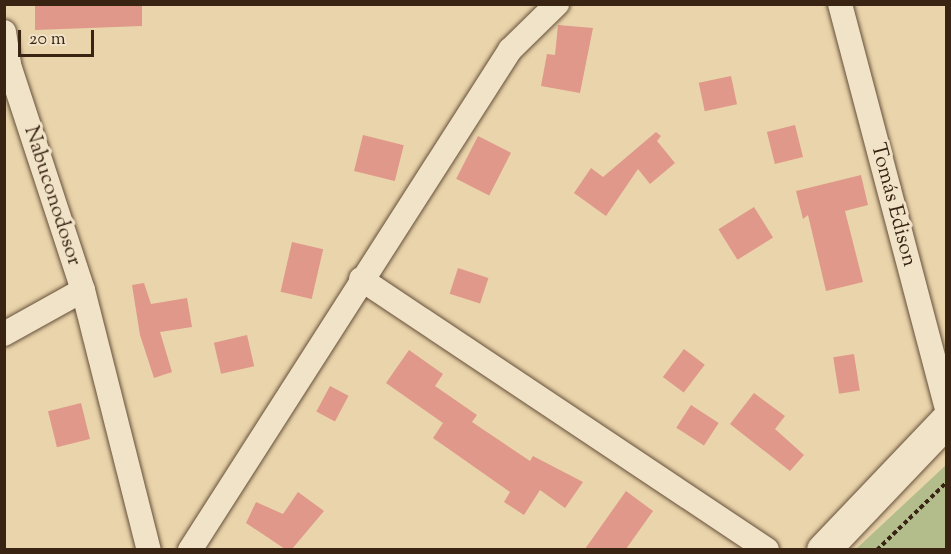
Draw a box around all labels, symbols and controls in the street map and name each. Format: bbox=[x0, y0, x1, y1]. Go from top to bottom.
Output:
scale bar bbox=[21, 18, 98, 56]
text: 20 m bbox=[29, 27, 66, 53]
street label: Nabuconodosor bbox=[18, 123, 86, 269]
street label: Tomás Edison bbox=[864, 140, 922, 270]

